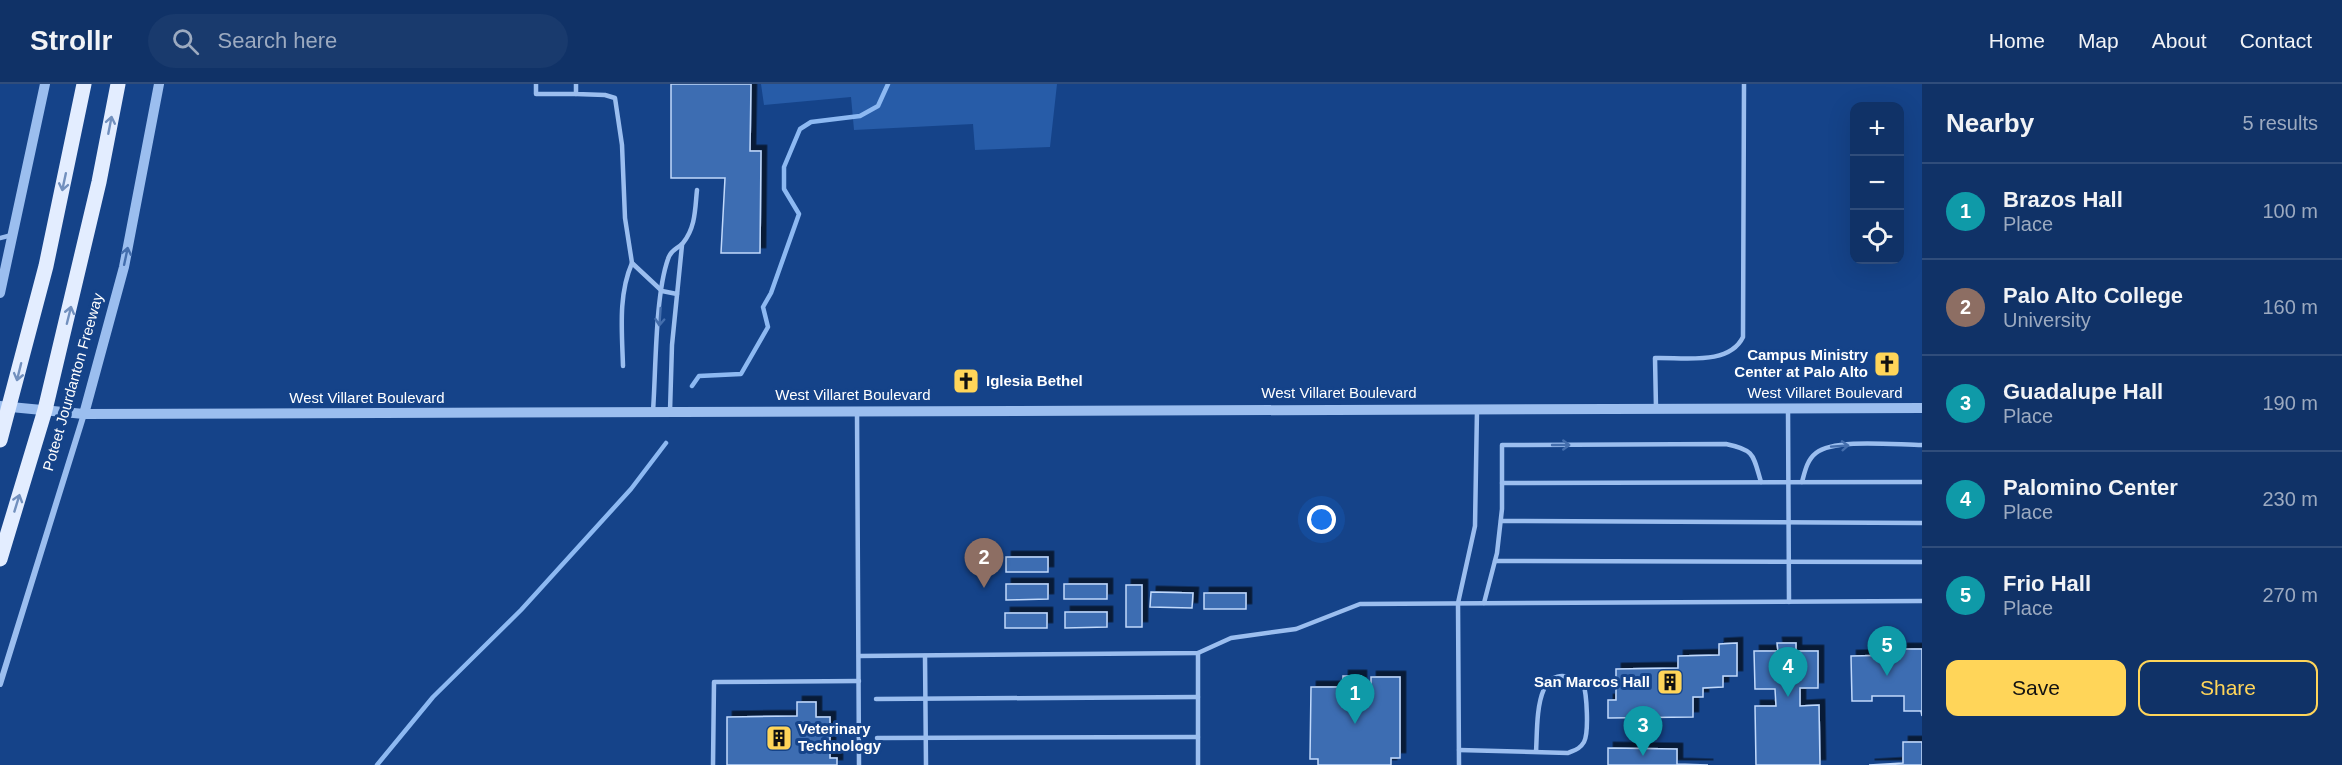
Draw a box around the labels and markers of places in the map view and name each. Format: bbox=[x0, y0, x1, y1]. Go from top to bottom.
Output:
place label: Campus Ministry Center at Palo Alto bbox=[1734, 346, 1869, 380]
church icon: Campus Ministry Center at Palo Alto bbox=[1872, 349, 1902, 379]
church icon: Iglesia Bethel bbox=[951, 366, 981, 396]
place label: Iglesia Bethel bbox=[986, 372, 1083, 389]
pin: 2 bbox=[964, 538, 1004, 588]
pin: 5 bbox=[1868, 626, 1906, 676]
pin: 4 bbox=[1768, 648, 1808, 697]
building icon: San Marcos Hall bbox=[1655, 667, 1685, 697]
place label: San Marcos Hall bbox=[1534, 673, 1650, 690]
pin: 1 bbox=[1336, 674, 1374, 724]
pin: 3 bbox=[1624, 706, 1662, 756]
place label: Veterinary Technology bbox=[798, 720, 882, 754]
building icon: Veterinary Technology bbox=[764, 723, 794, 753]

